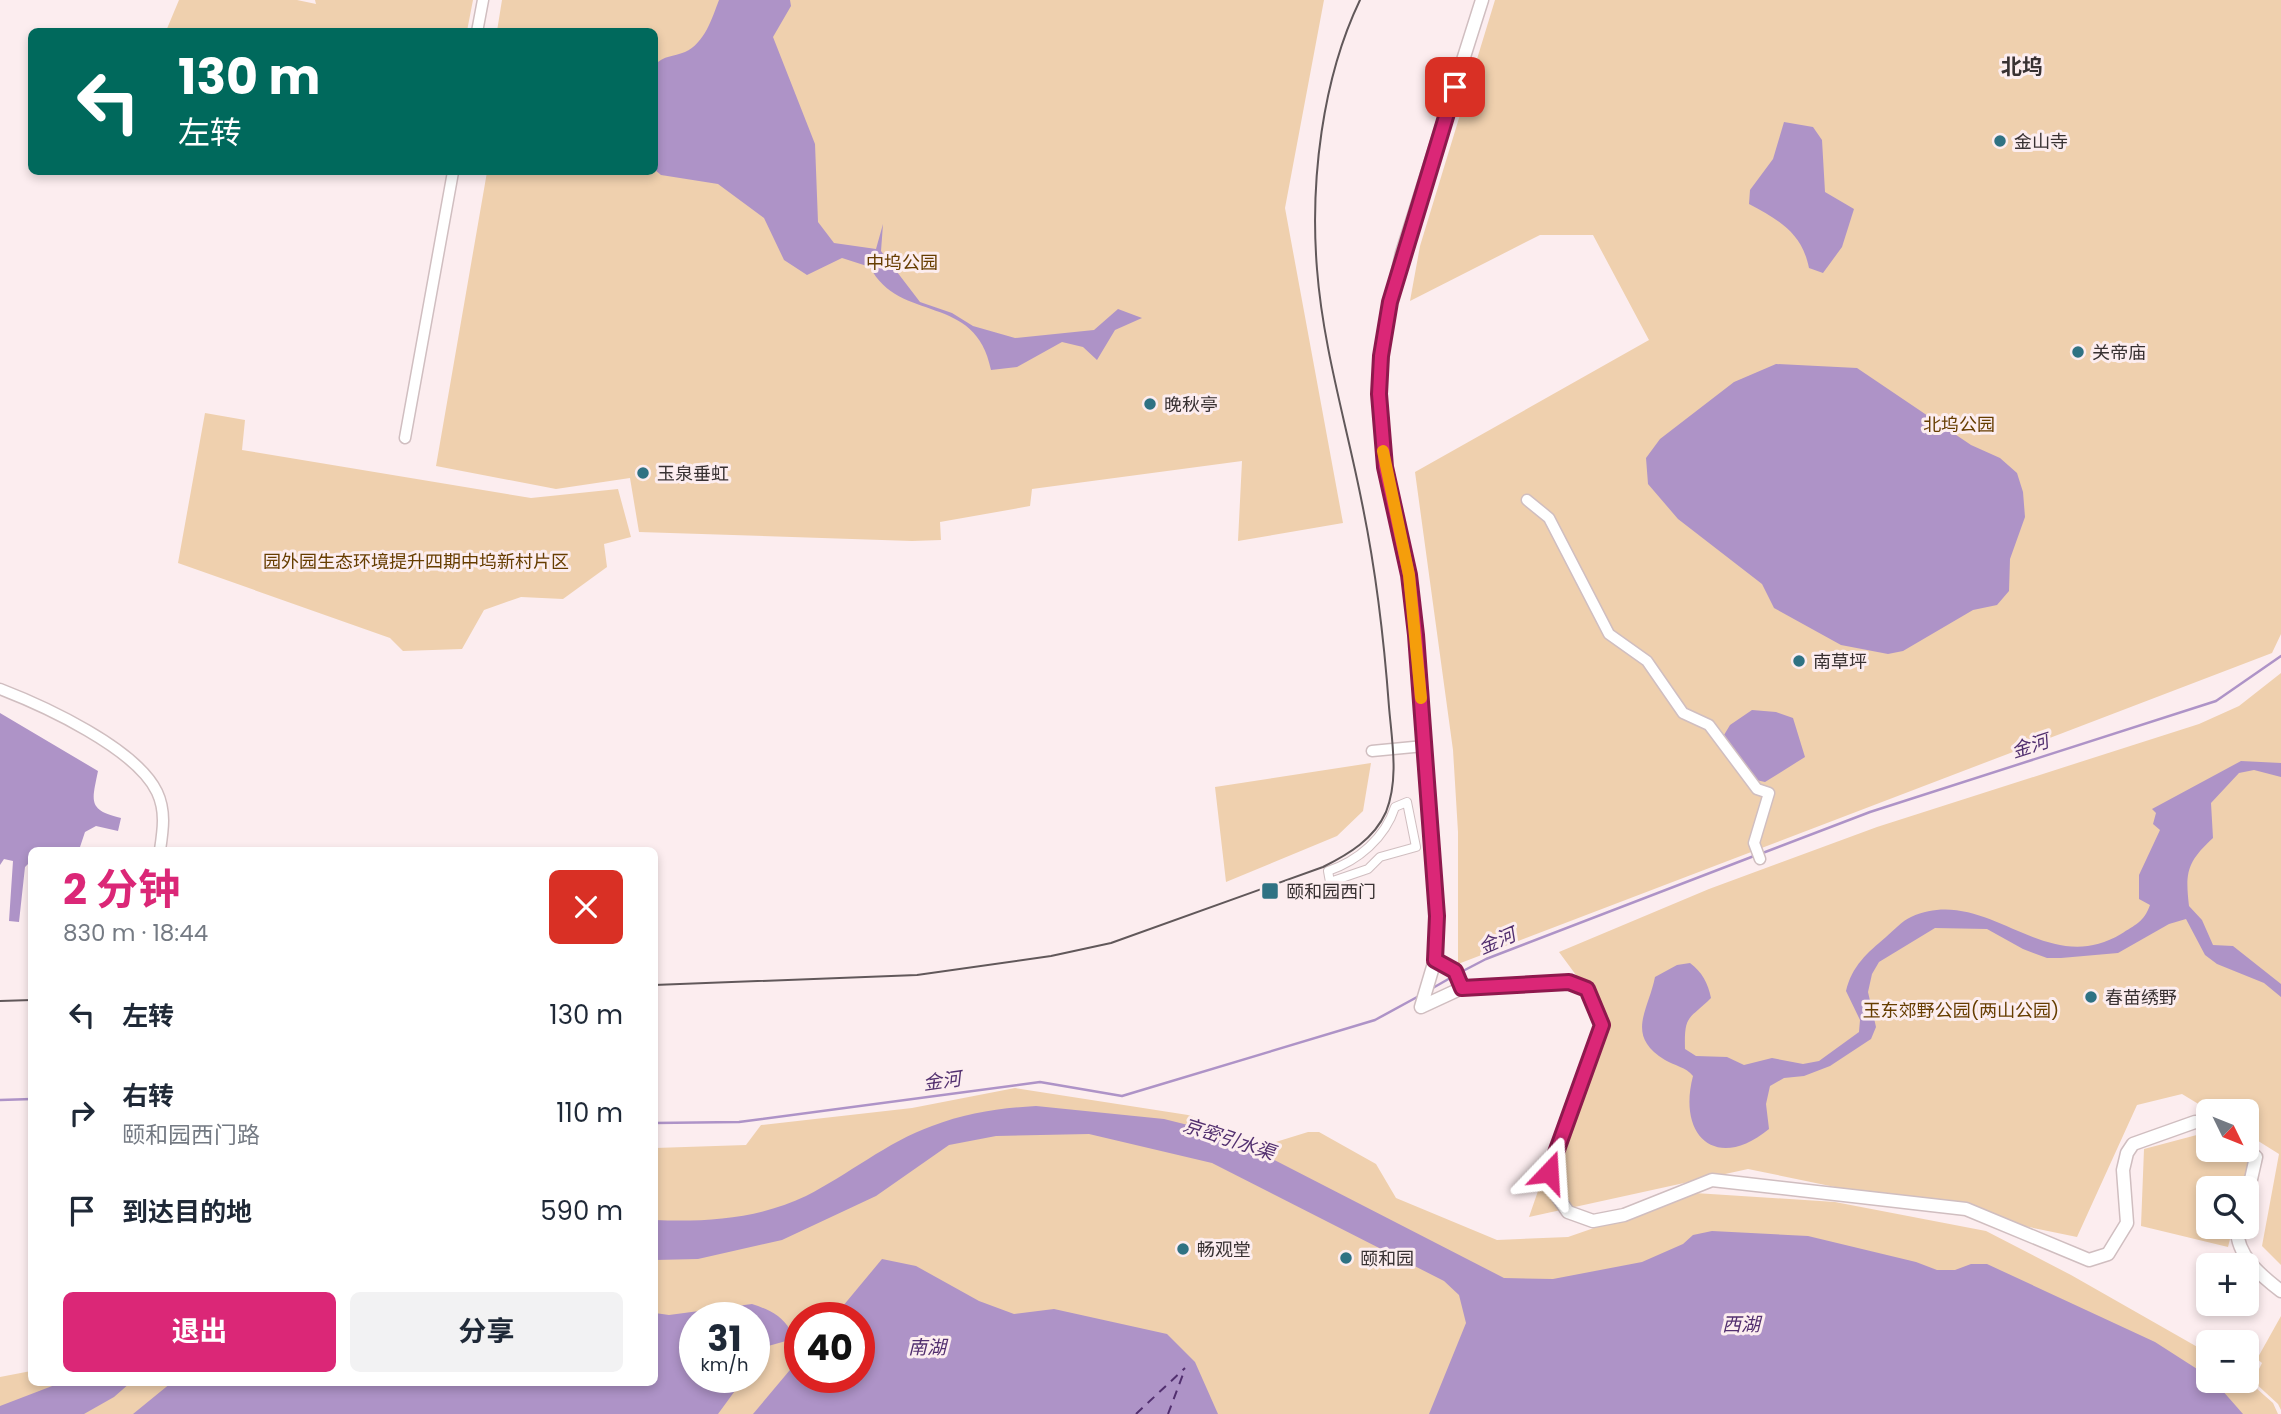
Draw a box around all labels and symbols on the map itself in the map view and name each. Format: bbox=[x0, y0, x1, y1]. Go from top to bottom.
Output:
district label: 北坞 bbox=[2001, 52, 2043, 81]
pin bbox=[1425, 57, 1485, 117]
place label: 金山寺 bbox=[2014, 129, 2068, 154]
marker: 金山寺 bbox=[1992, 133, 2008, 149]
park label: 中坞公园 bbox=[866, 250, 938, 275]
place label: 关帝庙 bbox=[2092, 340, 2146, 365]
marker: 关帝庙 bbox=[2070, 344, 2086, 360]
place label: 晚秋亭 bbox=[1164, 392, 1218, 417]
marker: 晚秋亭 bbox=[1142, 396, 1158, 412]
park label: 北坞公园 bbox=[1923, 412, 1995, 437]
place label: 玉泉垂虹 bbox=[657, 461, 729, 486]
marker: 玉泉垂虹 bbox=[635, 465, 651, 481]
park label: 园外园生态环境提升四期中坞新村片区 bbox=[263, 549, 569, 574]
place label: 南草坪 bbox=[1813, 649, 1867, 674]
marker: 南草坪 bbox=[1791, 653, 1807, 669]
water label: 金河 bbox=[2008, 726, 2056, 765]
place label: 颐和园西门 bbox=[1286, 879, 1376, 904]
marker: 颐和园西门 bbox=[1260, 881, 1280, 901]
water label: 金河 bbox=[1474, 920, 1523, 961]
place label: 春苗绣野 bbox=[2105, 985, 2177, 1010]
marker: 春苗绣野 bbox=[2083, 989, 2099, 1005]
park label: 玉东郊野公园(两山公园) bbox=[1863, 998, 2059, 1023]
water label: 金河 bbox=[921, 1064, 967, 1097]
north arrow bbox=[2196, 1099, 2259, 1162]
water label: 京密引水渠 bbox=[1180, 1111, 1281, 1167]
position arrow bbox=[1512, 1135, 1586, 1209]
place label: 畅观堂 bbox=[1197, 1237, 1251, 1262]
marker: 畅观堂 bbox=[1175, 1241, 1191, 1257]
place label: 颐和园 bbox=[1360, 1246, 1414, 1271]
marker: 颐和园 bbox=[1338, 1250, 1354, 1266]
speed limit sign: 40 bbox=[784, 1302, 875, 1393]
water label: 西湖 bbox=[1722, 1311, 1763, 1338]
water label: 南湖 bbox=[908, 1334, 949, 1361]

